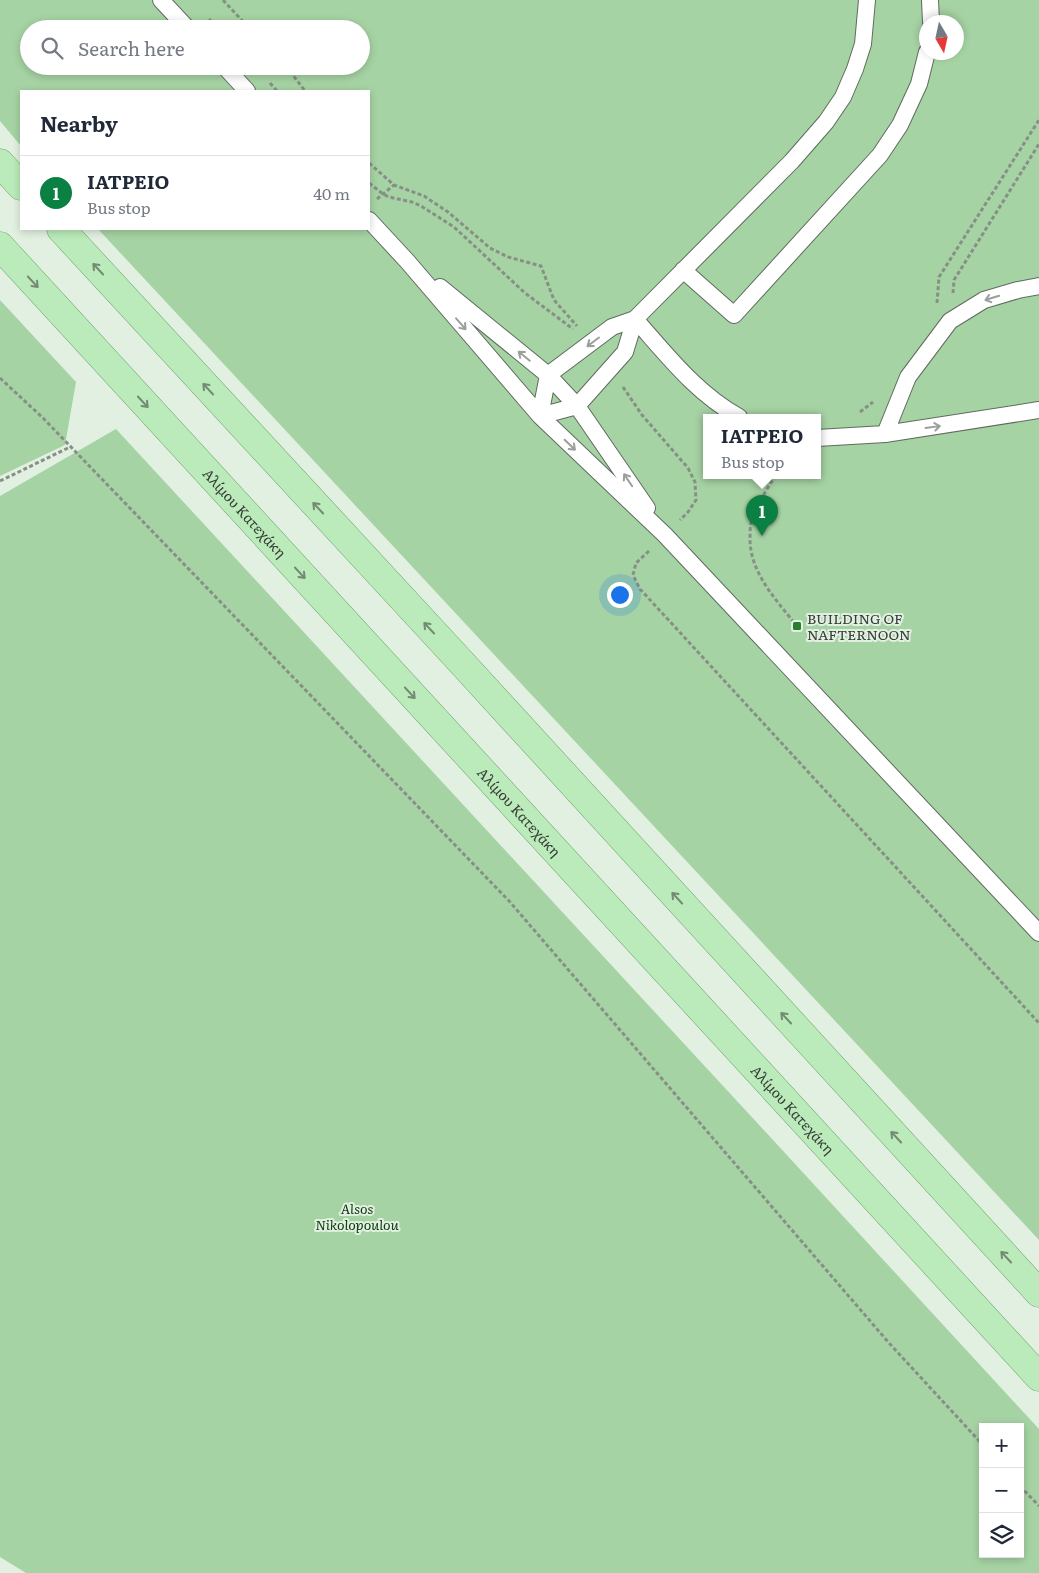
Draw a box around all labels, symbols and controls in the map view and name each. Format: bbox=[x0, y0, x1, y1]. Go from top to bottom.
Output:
north arrow bbox=[919, 15, 964, 60]
search box bbox=[20, 20, 370, 75]
icon: search bbox=[38, 34, 66, 62]
text: Search here bbox=[78, 34, 185, 62]
text: Nearby bbox=[40, 107, 118, 138]
text: ΙΑΤΡΕΙΟ bbox=[87, 167, 169, 195]
text: 1 bbox=[53, 181, 59, 205]
text: 40 m bbox=[313, 181, 350, 205]
text: Bus stop bbox=[87, 195, 151, 219]
one-way arrow bbox=[92, 263, 104, 276]
one-way arrow bbox=[27, 276, 39, 289]
one-way arrow bbox=[984, 293, 1000, 303]
one-way arrow bbox=[456, 318, 467, 331]
one-way arrow bbox=[586, 337, 600, 347]
one-way arrow bbox=[518, 351, 531, 362]
one-way arrow bbox=[202, 382, 214, 395]
one-way arrow bbox=[137, 396, 149, 408]
popup bbox=[703, 414, 821, 479]
text: ΙΑΤΡΕΙΟ bbox=[721, 421, 803, 449]
one-way arrow bbox=[925, 421, 941, 431]
one-way arrow bbox=[564, 439, 576, 451]
text: Bus stop bbox=[721, 449, 785, 473]
street label: Αλίμου Κατεχάκη bbox=[199, 464, 291, 562]
one-way arrow bbox=[623, 474, 633, 488]
pin: 1 bbox=[746, 495, 778, 536]
one-way arrow bbox=[313, 502, 324, 515]
one-way arrow bbox=[294, 567, 306, 580]
your location bbox=[607, 582, 633, 608]
place label: BUILDING OF NAFTERNOON bbox=[807, 608, 911, 644]
marker: BUILDING OF NAFTERNOON bbox=[791, 620, 803, 632]
one-way arrow bbox=[423, 621, 435, 634]
one-way arrow bbox=[404, 686, 416, 699]
street label: Αλίμου Κατεχάκη bbox=[473, 763, 566, 861]
one-way arrow bbox=[671, 891, 683, 904]
one-way arrow bbox=[781, 1011, 792, 1024]
street label: Αλίμου Κατεχάκη bbox=[747, 1060, 839, 1158]
one-way arrow bbox=[890, 1131, 902, 1144]
park label: Alsos Nikolopoulou bbox=[315, 1198, 399, 1234]
one-way arrow bbox=[1000, 1251, 1012, 1264]
map controls bbox=[979, 1423, 1024, 1558]
button: + bbox=[979, 1423, 1024, 1468]
button: − bbox=[979, 1468, 1024, 1513]
button: layers bbox=[979, 1513, 1024, 1558]

